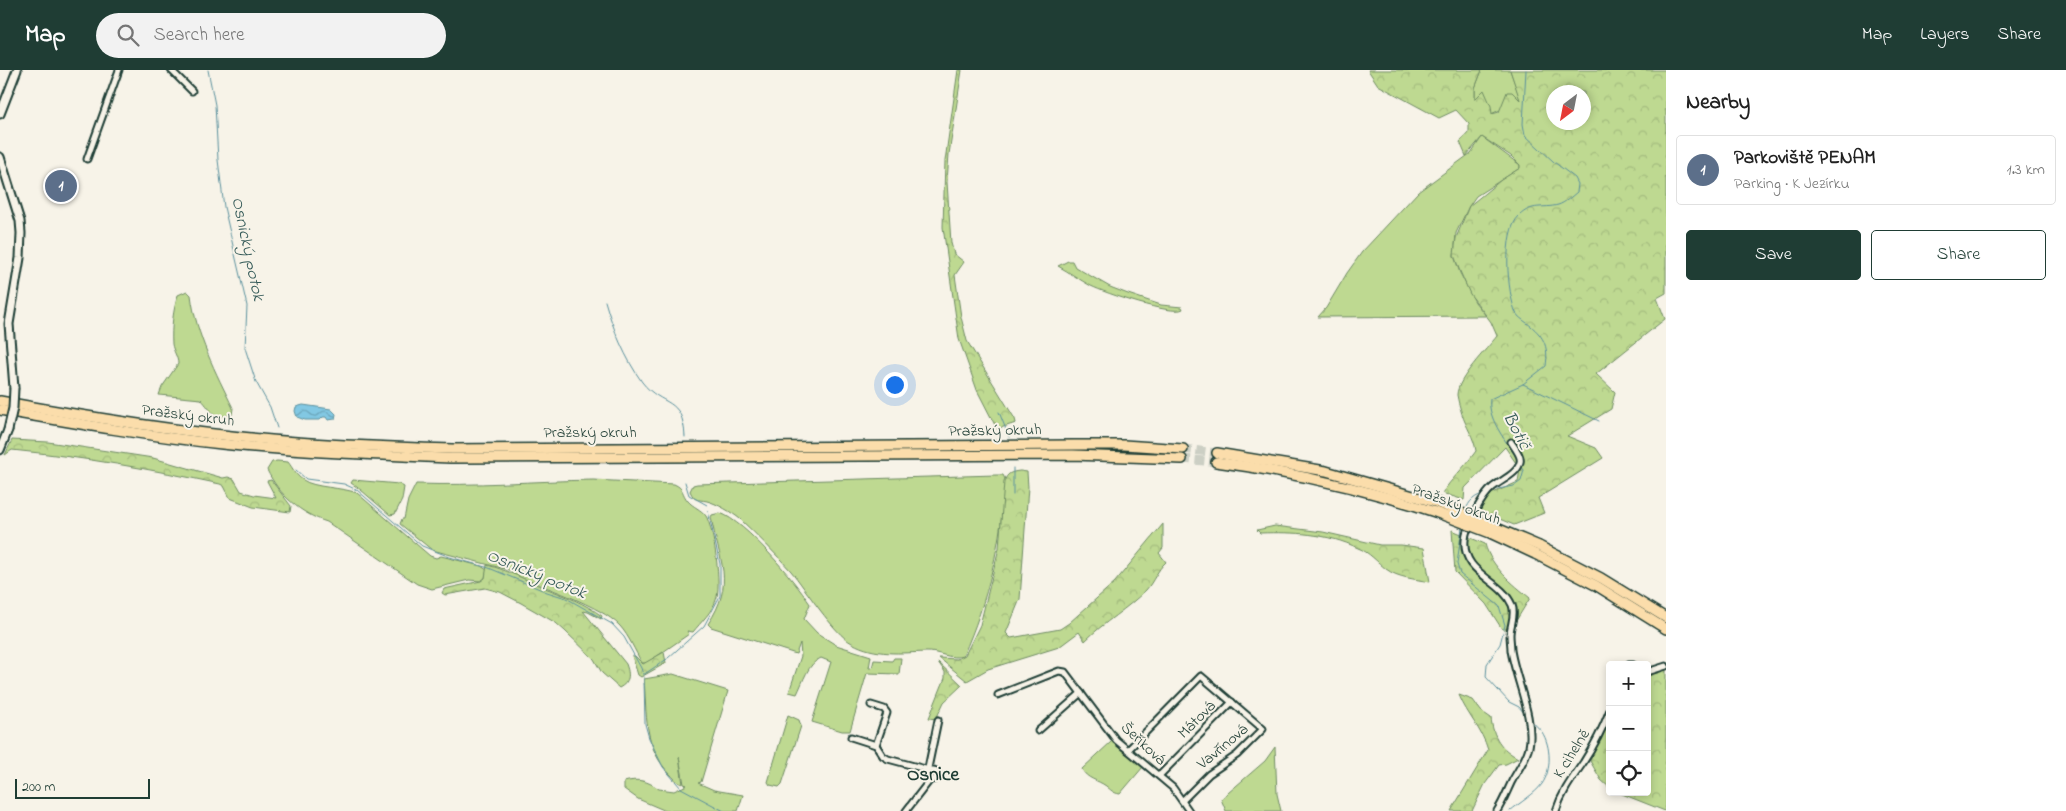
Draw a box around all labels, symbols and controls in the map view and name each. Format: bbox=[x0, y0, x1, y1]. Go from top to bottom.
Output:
search box bbox=[96, 13, 446, 58]
text: Map bbox=[25, 18, 66, 53]
icon: search bbox=[114, 21, 142, 49]
text: Search here bbox=[154, 22, 245, 49]
text: Map bbox=[1862, 22, 1892, 48]
text: Layers bbox=[1920, 22, 1970, 48]
text: Share bbox=[1998, 22, 2041, 48]
north arrow bbox=[1546, 85, 1591, 130]
text: Nearby bbox=[1686, 88, 1750, 118]
text: Parkoviště PENAM bbox=[1734, 145, 1876, 172]
text: 1 bbox=[1700, 158, 1706, 182]
text: 1.3 km bbox=[2007, 158, 2045, 182]
pin: 1 bbox=[45, 167, 77, 205]
text: Parking · K Jezírku bbox=[1734, 172, 1850, 196]
water label: Osnický potok bbox=[223, 195, 271, 304]
button: Save bbox=[1686, 230, 1861, 280]
button: Share bbox=[1871, 230, 2046, 280]
your location bbox=[882, 372, 908, 398]
street label: Pražský okruh bbox=[140, 398, 236, 434]
water label: Botič bbox=[1495, 408, 1538, 456]
street label: Pražský okruh bbox=[948, 418, 1042, 444]
street label: Pražský okruh bbox=[543, 421, 637, 445]
street label: Pražský okruh bbox=[1408, 478, 1504, 532]
water label: Osnický potok bbox=[482, 543, 591, 607]
map controls bbox=[1606, 661, 1651, 796]
button: + bbox=[1606, 661, 1651, 706]
street label: Mátová bbox=[1172, 695, 1222, 745]
button: − bbox=[1606, 706, 1651, 751]
street label: Šeříková bbox=[1115, 717, 1171, 771]
street label: Vavřínová bbox=[1191, 718, 1254, 776]
street label: K cihelně bbox=[1547, 724, 1597, 783]
button: locate bbox=[1606, 751, 1651, 796]
district label: Osnice bbox=[907, 762, 959, 789]
scale bar bbox=[15, 776, 150, 799]
text: 200 m bbox=[22, 777, 55, 798]

